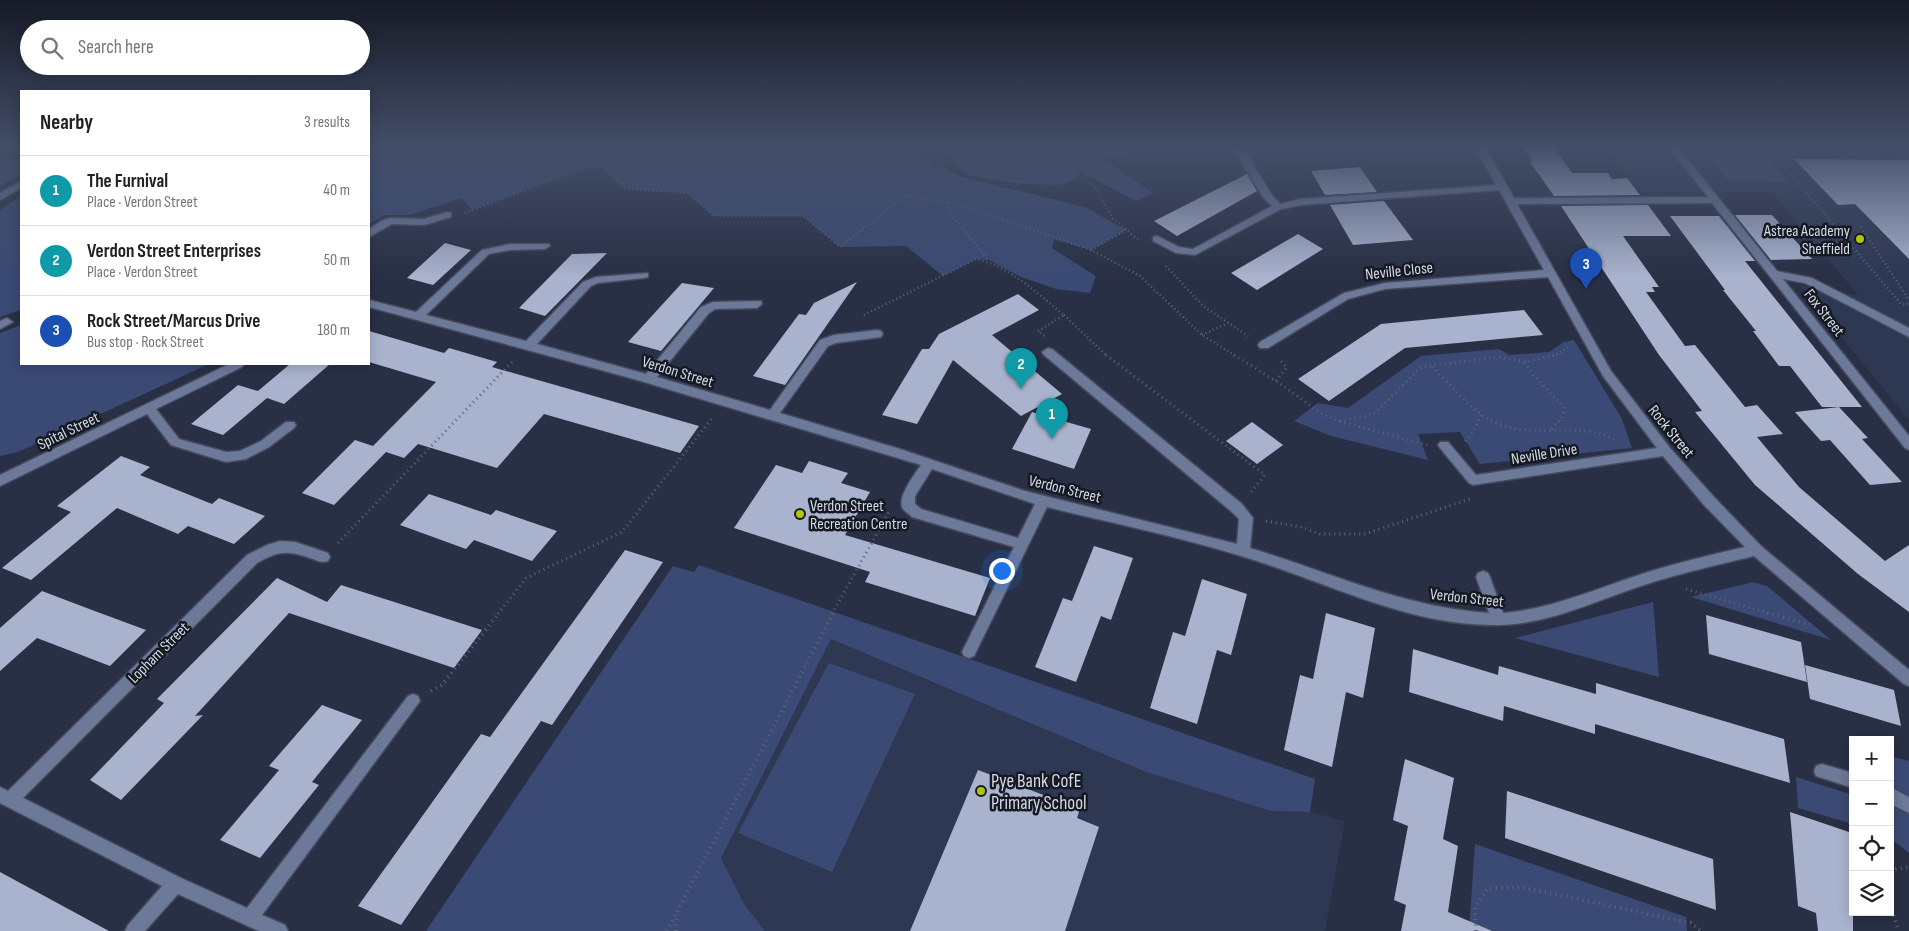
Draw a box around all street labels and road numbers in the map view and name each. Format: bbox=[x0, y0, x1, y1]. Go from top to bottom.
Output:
street label: Neville Close bbox=[1364, 258, 1434, 285]
street label: Fox Street bbox=[1800, 286, 1848, 340]
street label: Verdon Street bbox=[639, 353, 716, 392]
street label: Rock Street bbox=[1644, 402, 1698, 462]
street label: Spital Street bbox=[35, 408, 103, 455]
street label: Neville Drive bbox=[1510, 440, 1579, 469]
street label: Verdon Street bbox=[1026, 471, 1103, 508]
street label: Verdon Street bbox=[1429, 585, 1505, 612]
street label: Lopham Street bbox=[125, 618, 194, 688]

